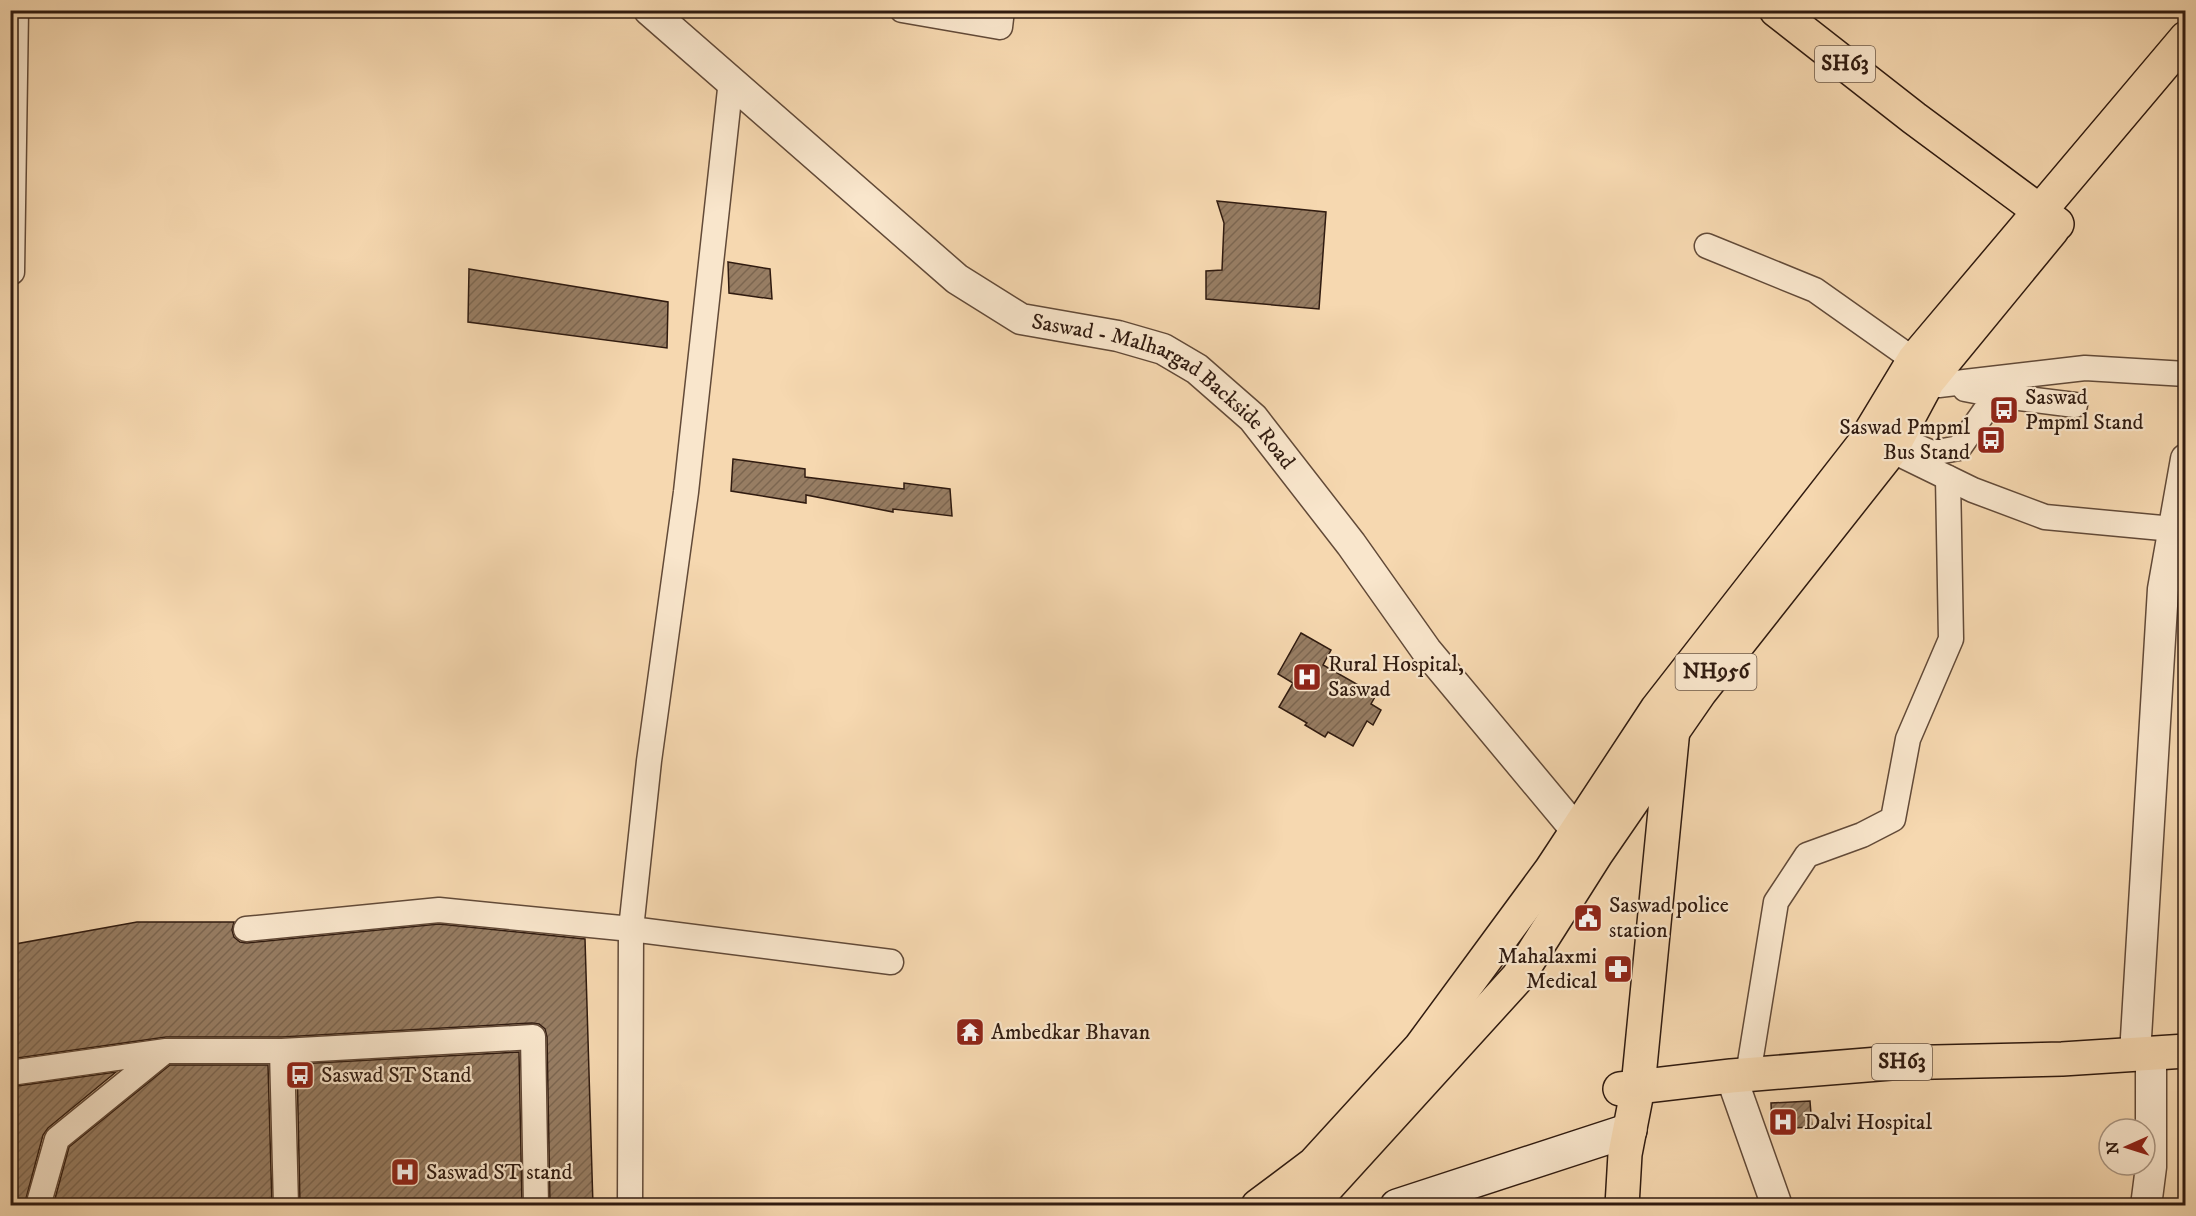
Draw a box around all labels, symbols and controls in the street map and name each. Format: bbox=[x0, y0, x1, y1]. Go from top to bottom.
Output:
road number: SH63 bbox=[1815, 46, 1875, 82]
street label: Saswad - Malhargad Backside Road bbox=[1030, 308, 1301, 474]
place label: Saswad Pmpml Stand bbox=[2025, 384, 2144, 436]
bus stop icon: Saswad Pmpml Stand bbox=[1988, 394, 2020, 426]
place label: Saswad Pmpml Bus Stand bbox=[1839, 414, 1970, 466]
bus stop icon: Saswad Pmpml Bus Stand bbox=[1975, 424, 2007, 456]
place label: Rural Hospital, Saswad bbox=[1328, 651, 1464, 703]
road number: NH956 bbox=[1676, 654, 1756, 690]
hospital icon: Rural Hospital, Saswad bbox=[1291, 661, 1323, 693]
place label: Saswad police station bbox=[1609, 892, 1729, 944]
public building icon: Saswad police station bbox=[1572, 902, 1604, 934]
place label: Mahalaxmi Medical bbox=[1498, 943, 1597, 995]
pharmacy icon: Mahalaxmi Medical bbox=[1602, 953, 1634, 985]
temple icon: Ambedkar Bhavan bbox=[954, 1016, 986, 1048]
place label: Ambedkar Bhavan bbox=[991, 1019, 1151, 1046]
road number: SH63 bbox=[1872, 1044, 1932, 1080]
bus stop icon: Saswad ST Stand bbox=[284, 1059, 316, 1091]
place label: Saswad ST Stand bbox=[321, 1062, 472, 1089]
hospital icon: Dalvi Hospital bbox=[1767, 1106, 1799, 1138]
place label: Dalvi Hospital bbox=[1804, 1109, 1932, 1136]
north arrow bbox=[2097, 1117, 2157, 1177]
text: N bbox=[2103, 1141, 2123, 1155]
hospital icon: Saswad ST stand bbox=[389, 1156, 421, 1188]
place label: Saswad ST stand bbox=[426, 1159, 572, 1186]

